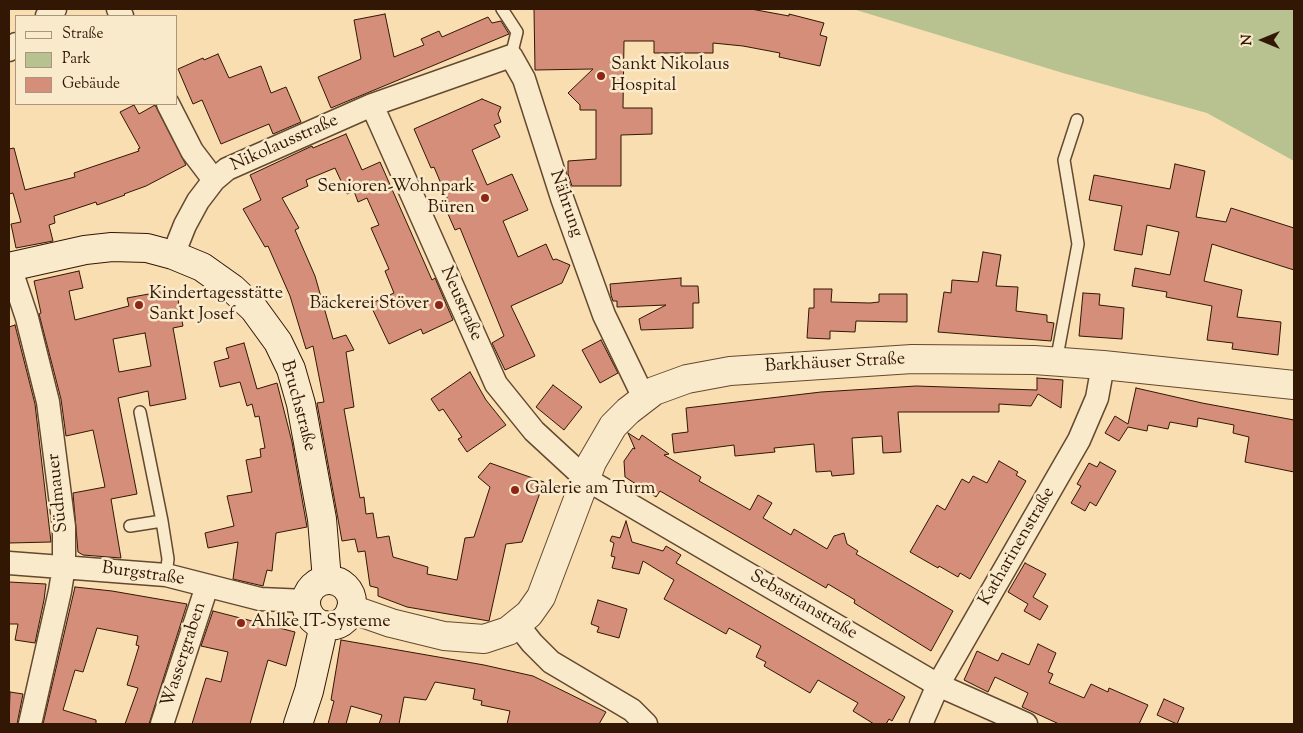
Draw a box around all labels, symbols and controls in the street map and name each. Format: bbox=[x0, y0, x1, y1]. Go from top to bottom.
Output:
legend bbox=[15, 15, 178, 105]
north arrow bbox=[1238, 15, 1288, 65]
text: Straße bbox=[62, 24, 104, 45]
text: N bbox=[1238, 34, 1258, 46]
text: Park bbox=[62, 49, 91, 70]
place label: Sankt Nikolaus Hospital bbox=[611, 55, 729, 98]
marker: Sankt Nikolaus Hospital bbox=[595, 70, 607, 82]
text: Gebäude bbox=[62, 74, 120, 95]
street label: Nikolausstraße bbox=[228, 111, 342, 177]
street label: Nährung bbox=[544, 168, 586, 240]
place label: Senioren-Wohnpark Büren bbox=[317, 177, 475, 220]
marker: Senioren-Wohnpark Büren bbox=[479, 192, 491, 204]
street label: Neustraße bbox=[434, 264, 486, 344]
place label: Kindertagesstätte Sankt Josef bbox=[149, 284, 283, 326]
place label: Bäckerei Stöver bbox=[309, 294, 429, 316]
marker: Kindertagesstätte Sankt Josef bbox=[133, 299, 145, 311]
marker: Bäckerei Stöver bbox=[433, 299, 445, 311]
street label: Barkhäuser Straße bbox=[764, 350, 906, 378]
street label: Bruchstraße bbox=[275, 358, 319, 454]
street label: Südmauer bbox=[44, 452, 74, 534]
place label: Galerie am Turm bbox=[525, 479, 655, 501]
marker: Galerie am Turm bbox=[509, 484, 521, 496]
street label: Katharinenstraße bbox=[975, 484, 1061, 610]
street label: Burgstraße bbox=[100, 559, 186, 591]
street label: Sebastianstraße bbox=[745, 567, 861, 645]
street label: Wassergraben bbox=[158, 600, 212, 710]
place label: Ahlke IT-Systeme bbox=[251, 612, 391, 634]
marker: Ahlke IT-Systeme bbox=[235, 617, 247, 629]

